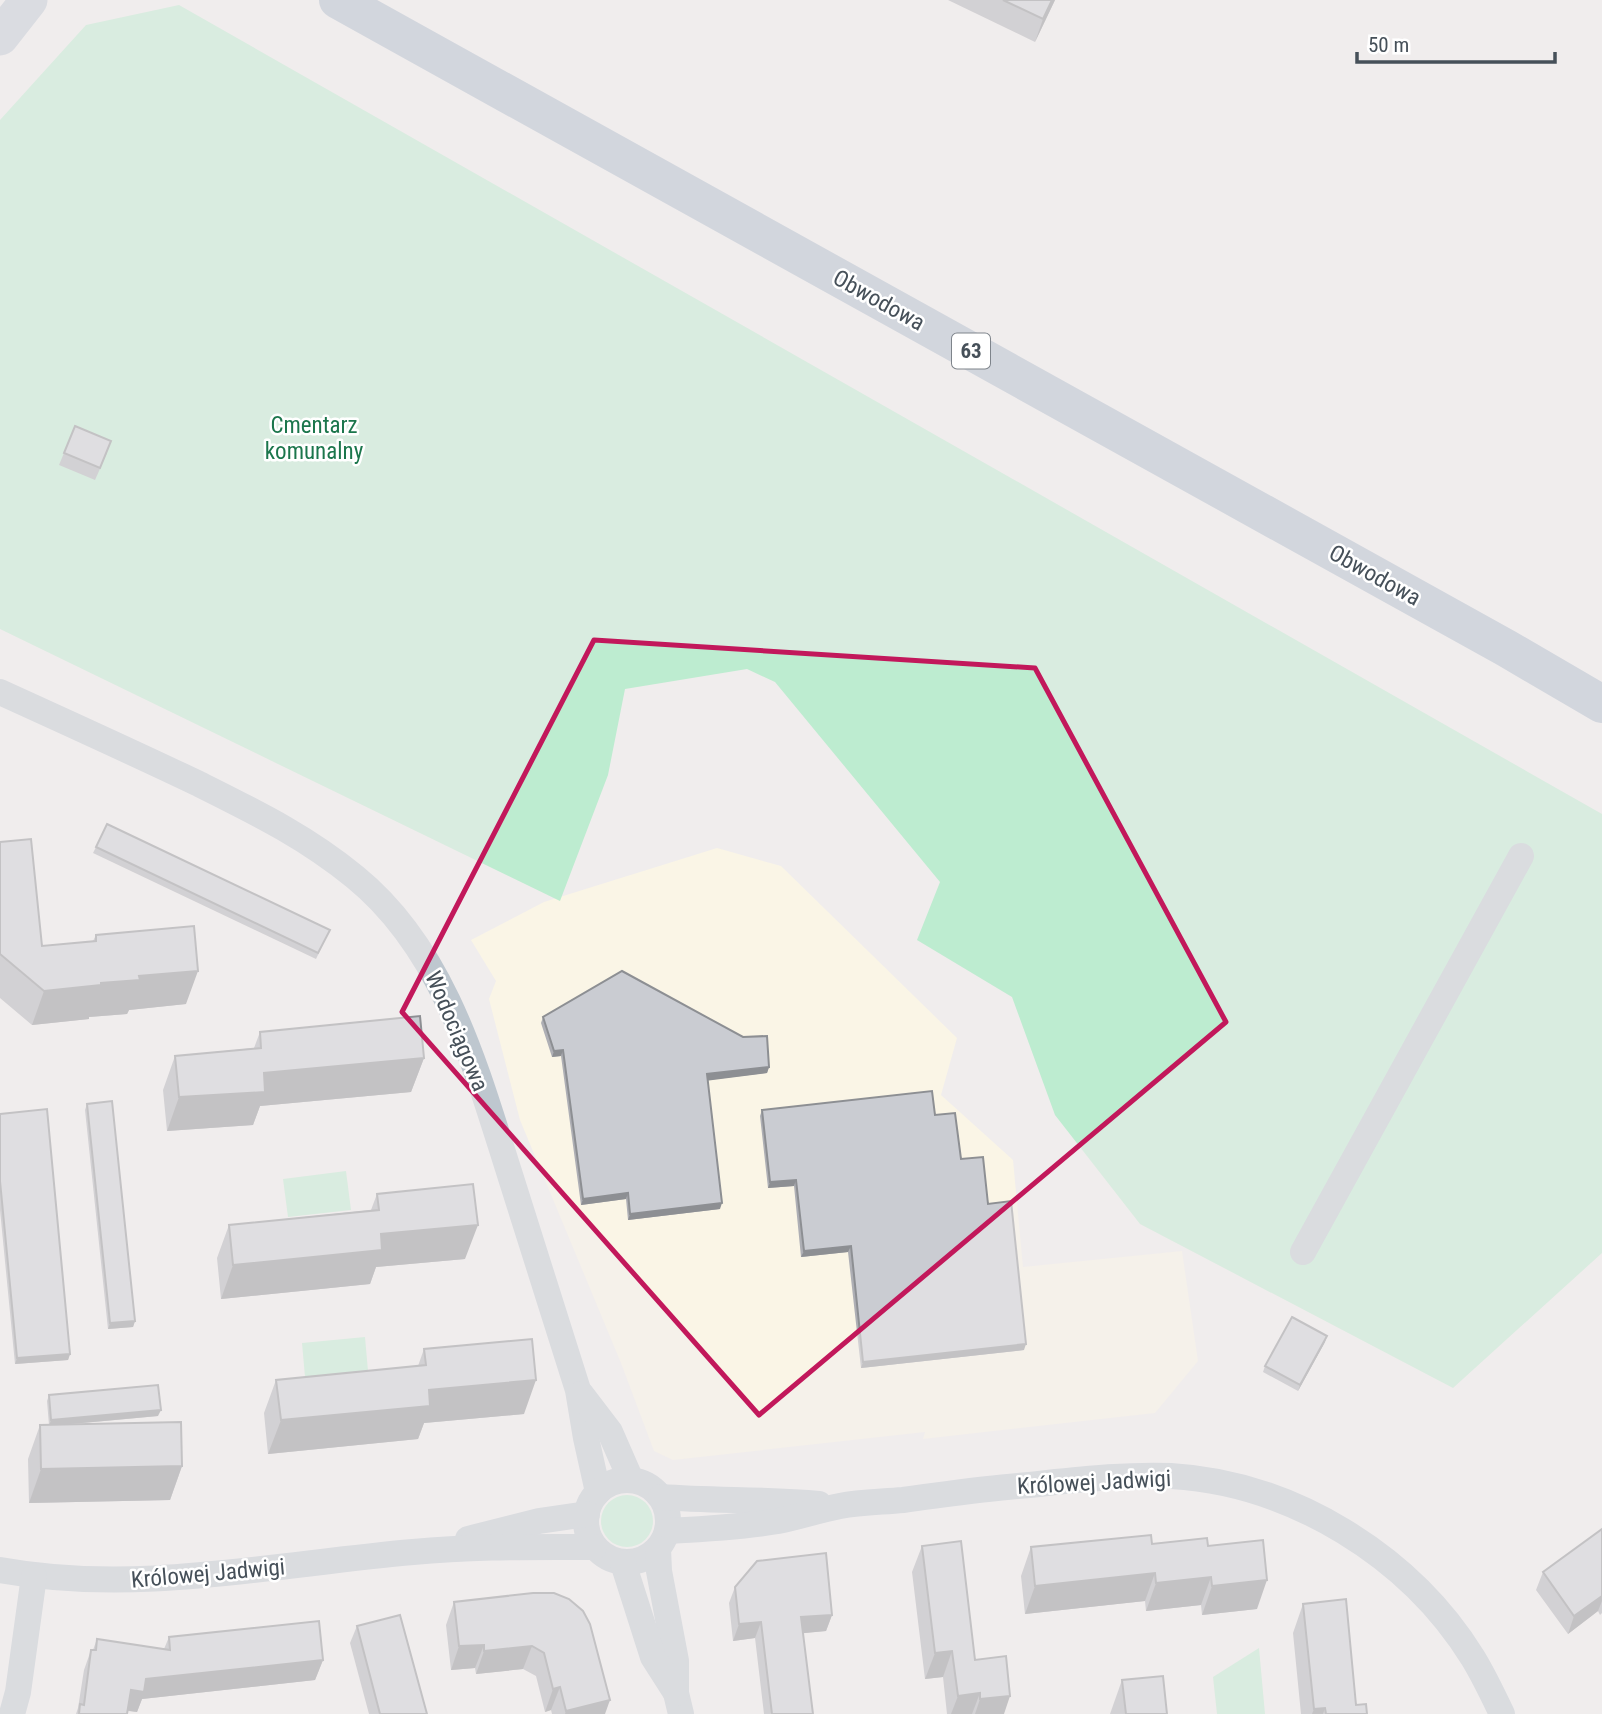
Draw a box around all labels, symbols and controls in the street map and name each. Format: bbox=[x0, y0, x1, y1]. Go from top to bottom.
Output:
scale bar bbox=[1357, 21, 1555, 65]
text: 50 m bbox=[1368, 33, 1409, 57]
street label: Obwodowa bbox=[828, 264, 929, 337]
road number: 63 bbox=[952, 334, 990, 368]
park label: Cmentarz komunalny bbox=[265, 412, 364, 465]
street label: Obwodowa bbox=[1324, 539, 1425, 612]
street label: Wodociągowa bbox=[419, 967, 494, 1095]
street label: Królowej Jadwigi bbox=[1016, 1465, 1172, 1500]
street label: Królowej Jadwigi bbox=[130, 1553, 286, 1594]

